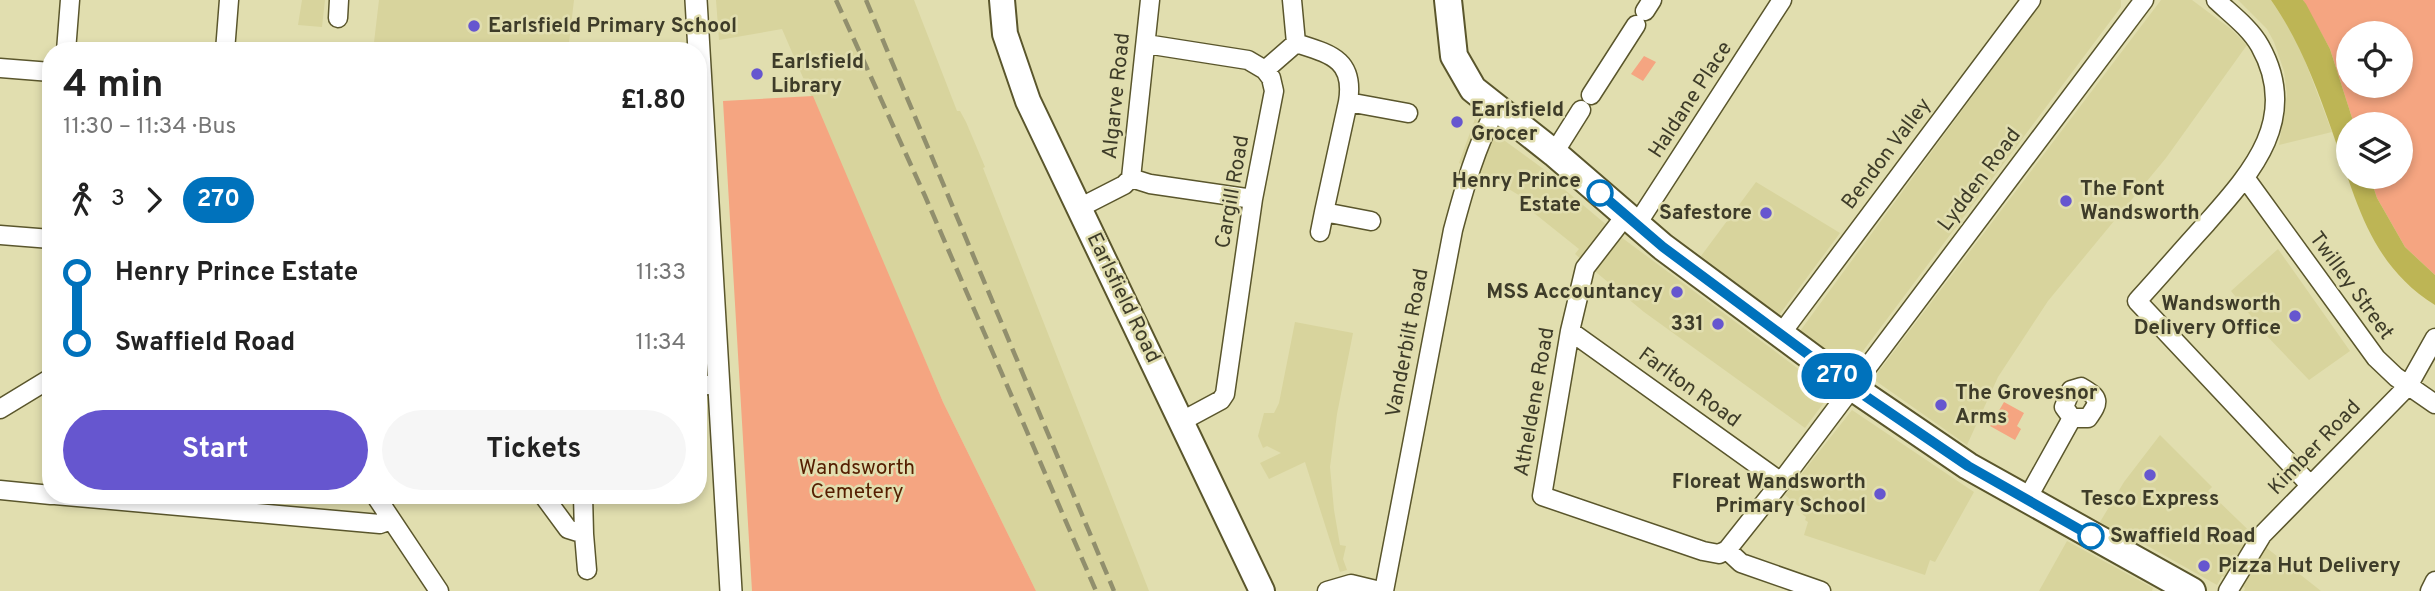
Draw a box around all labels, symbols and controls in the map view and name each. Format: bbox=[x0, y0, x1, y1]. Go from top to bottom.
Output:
place label: Earlsfield Primary School bbox=[488, 13, 737, 40]
marker: Earlsfield Primary School bbox=[466, 18, 482, 34]
map controls bbox=[2336, 21, 2413, 189]
button: locate bbox=[2336, 21, 2413, 98]
street label: Algarve Road bbox=[1097, 31, 1137, 161]
street label: Haldane Place bbox=[1643, 36, 1739, 164]
place label: Earlsfield Library bbox=[771, 49, 864, 100]
text: 4 min bbox=[63, 62, 163, 111]
marker: Earlsfield Library bbox=[749, 66, 765, 82]
text: £1.80 bbox=[620, 85, 686, 118]
street label: Bendon Valley bbox=[1836, 93, 1938, 215]
place label: Earlsfield Grocer bbox=[1471, 97, 1564, 148]
button: layers bbox=[2336, 112, 2413, 189]
text: 11:30 – 11:34 · Bus bbox=[63, 113, 236, 142]
marker: Earlsfield Grocer bbox=[1449, 114, 1465, 130]
street label: Lydden Road bbox=[1932, 123, 2028, 237]
street label: Cargill Road bbox=[1210, 133, 1256, 251]
place label: Henry Prince Estate bbox=[1452, 168, 1581, 219]
place label: The Font Wandsworth bbox=[2080, 176, 2200, 227]
marker: Henry Prince Estate bbox=[1587, 180, 1613, 206]
icon: walk bbox=[63, 181, 101, 219]
icon: forward bbox=[135, 181, 173, 219]
text: 3 bbox=[111, 185, 125, 214]
text: 270 bbox=[197, 185, 240, 215]
marker: The Font Wandsworth bbox=[2058, 193, 2074, 209]
place label: Safestore bbox=[1659, 200, 1752, 227]
marker: Safestore bbox=[1758, 205, 1774, 221]
street label: Twilley Street bbox=[2303, 226, 2399, 346]
street label: Earlsfield Road bbox=[1080, 228, 1166, 368]
text: Henry Prince Estate bbox=[115, 257, 358, 290]
text: 11:33 bbox=[636, 259, 686, 288]
street label: Vanderbilt Road bbox=[1380, 266, 1436, 420]
place label: MSS Accountancy bbox=[1486, 279, 1663, 306]
marker: MSS Accountancy bbox=[1669, 284, 1685, 300]
place label: Wandsworth Delivery Office bbox=[2134, 291, 2281, 342]
marker: Wandsworth Delivery Office bbox=[2287, 308, 2303, 324]
place label: 331 bbox=[1670, 311, 1704, 338]
marker: 331 bbox=[1710, 316, 1726, 332]
street label: Atheldene Road bbox=[1509, 325, 1561, 479]
text: Swaffield Road bbox=[115, 327, 295, 360]
text: 11:34 bbox=[636, 329, 686, 358]
street label: Farlton Road bbox=[1633, 342, 1745, 434]
line badge: 270 bbox=[1797, 353, 1877, 399]
text: 270 bbox=[1815, 361, 1859, 391]
place label: The Grovesnor Arms bbox=[1955, 380, 2098, 431]
street label: Kimber Road bbox=[2263, 395, 2367, 501]
marker: The Grovesnor Arms bbox=[1933, 397, 1949, 413]
button: Start bbox=[63, 410, 368, 490]
button: Tickets bbox=[382, 410, 686, 490]
park label: Wandsworth Cemetery bbox=[799, 455, 915, 506]
marker: Tesco Express bbox=[2142, 467, 2158, 483]
place label: Floreat Wandsworth Primary School bbox=[1672, 469, 1866, 520]
marker: Floreat Wandsworth Primary School bbox=[1872, 486, 1888, 502]
place label: Tesco Express bbox=[2081, 486, 2219, 513]
marker: Swaffield Road bbox=[2078, 523, 2104, 549]
place label: Swaffield Road bbox=[2110, 523, 2256, 550]
place label: Pizza Hut Delivery bbox=[2218, 553, 2401, 580]
marker: Pizza Hut Delivery bbox=[2196, 558, 2212, 574]

